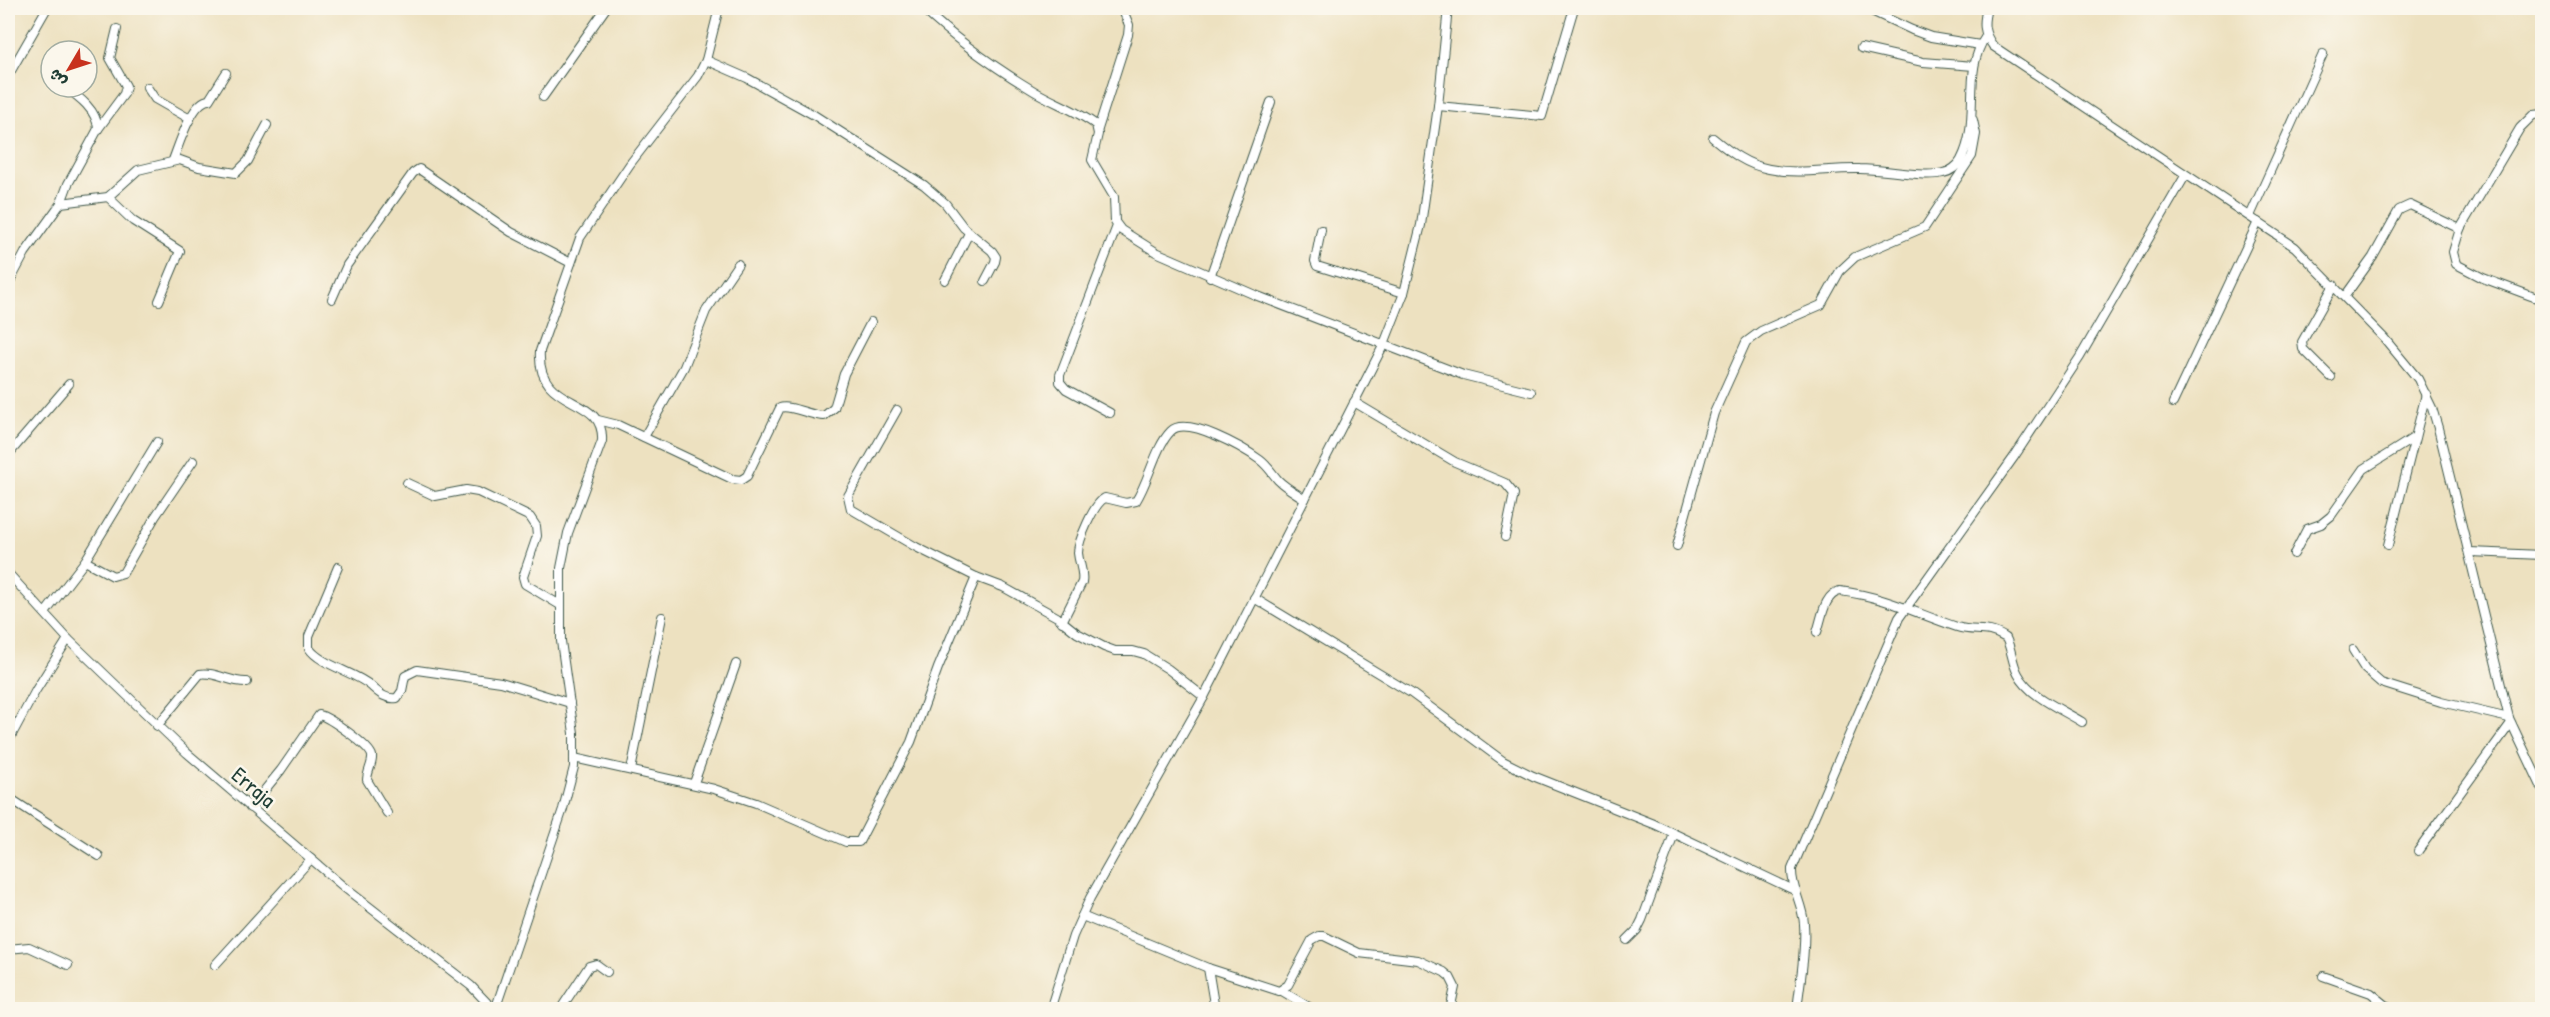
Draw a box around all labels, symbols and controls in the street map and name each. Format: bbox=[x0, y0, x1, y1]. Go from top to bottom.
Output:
north arrow bbox=[39, 39, 99, 99]
text: ش bbox=[43, 65, 71, 92]
street label: Erraja bbox=[226, 760, 283, 815]

